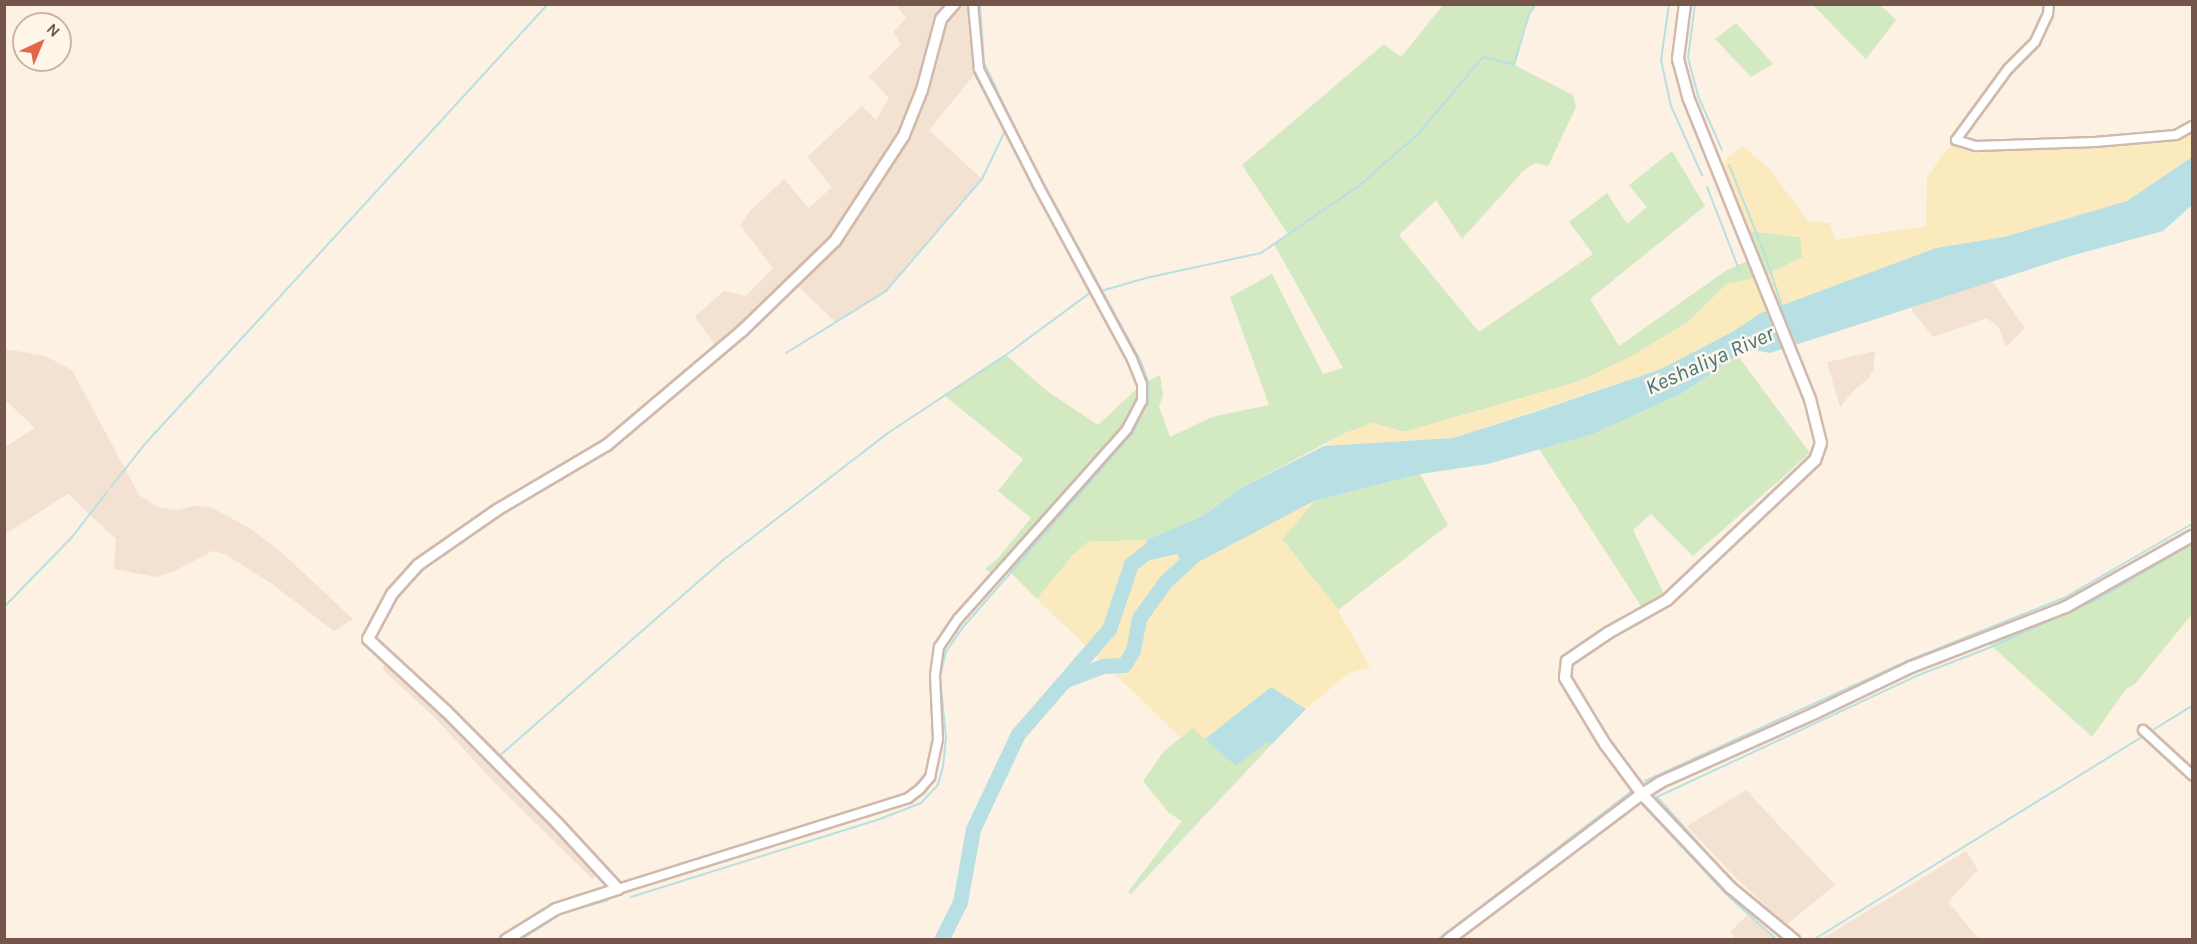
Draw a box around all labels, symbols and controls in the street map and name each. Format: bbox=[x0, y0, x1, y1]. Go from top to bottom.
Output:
north arrow bbox=[12, 12, 72, 72]
text: N bbox=[43, 19, 64, 41]
water label: Keshaliya River bbox=[1641, 321, 1779, 401]

